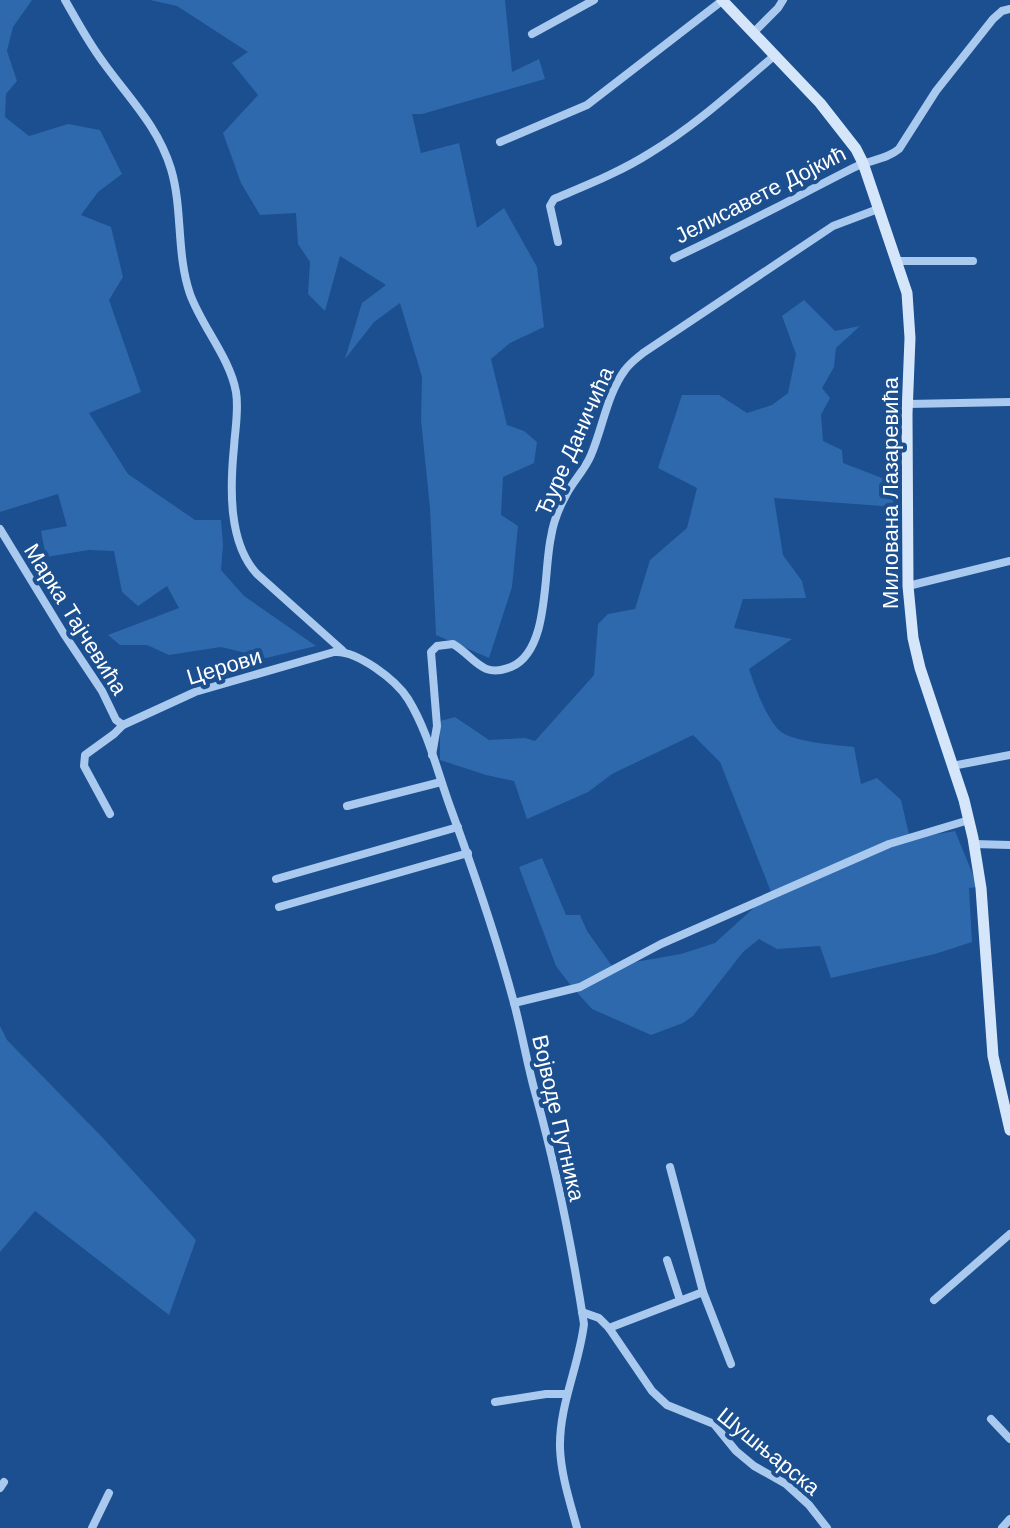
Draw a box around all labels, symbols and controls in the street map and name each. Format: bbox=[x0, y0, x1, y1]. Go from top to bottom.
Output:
street label: Јелисавете Дојкић bbox=[671, 141, 850, 248]
street label: Ђуре Даничића bbox=[530, 362, 619, 519]
street label: Милована Лазаревића bbox=[878, 376, 903, 609]
street label: Марка Тајчевића bbox=[19, 539, 132, 700]
street label: Церови bbox=[184, 643, 265, 690]
street label: Војводе Путника bbox=[527, 1033, 590, 1204]
street label: Шушњарска bbox=[712, 1402, 826, 1501]

